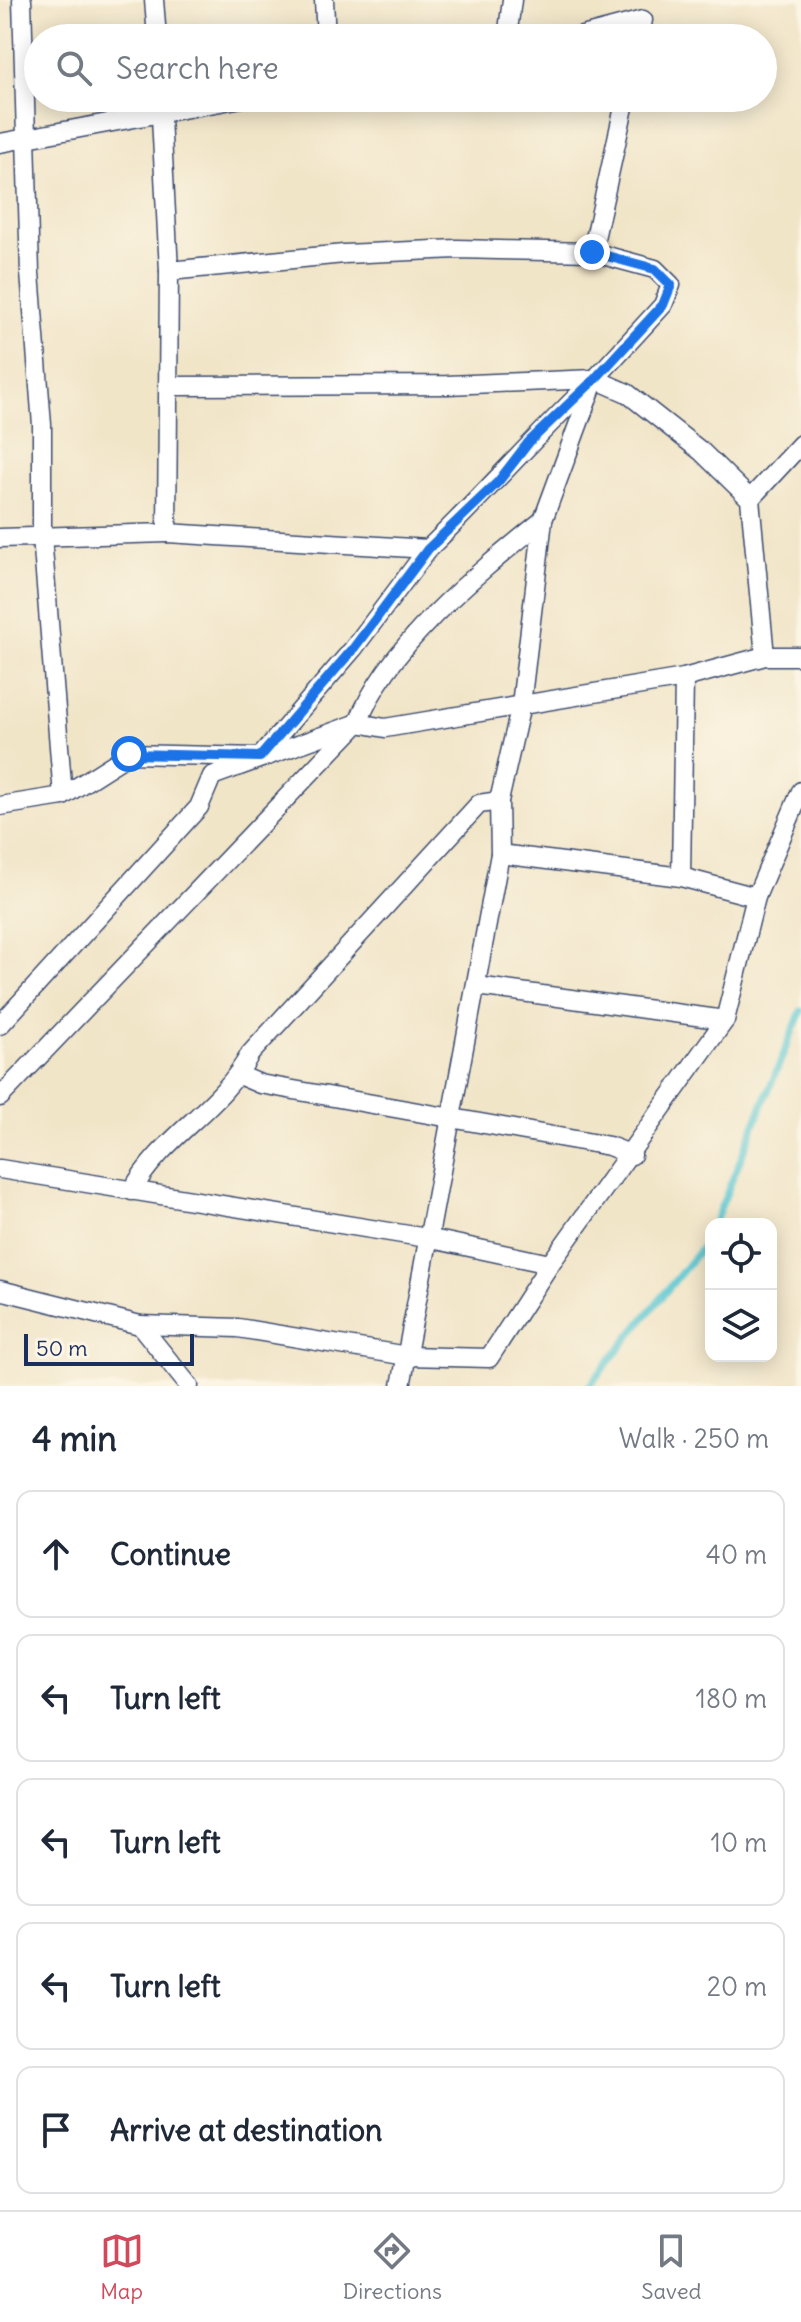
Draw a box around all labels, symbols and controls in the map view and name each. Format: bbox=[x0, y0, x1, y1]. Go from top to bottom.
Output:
search box bbox=[24, 24, 777, 112]
icon: search bbox=[52, 46, 96, 90]
text: Search here bbox=[116, 49, 279, 87]
route end bbox=[574, 234, 610, 270]
route start bbox=[111, 736, 147, 772]
map controls bbox=[705, 1218, 777, 1362]
button: locate bbox=[705, 1218, 777, 1290]
button: layers bbox=[705, 1290, 777, 1362]
scale bar bbox=[24, 1330, 194, 1366]
text: 50 m bbox=[36, 1334, 88, 1362]
text: 4 min bbox=[32, 1417, 117, 1460]
text: Walk · 250 m bbox=[619, 1422, 769, 1455]
icon: ahead bbox=[34, 1532, 78, 1576]
text: Continue bbox=[110, 1535, 231, 1573]
text: 40 m bbox=[706, 1538, 767, 1571]
icon: left bbox=[34, 1676, 78, 1720]
text: Turn left bbox=[110, 1679, 221, 1717]
text: 180 m bbox=[696, 1682, 767, 1715]
icon: left bbox=[34, 1820, 78, 1864]
text: Turn left bbox=[110, 1823, 221, 1861]
text: 10 m bbox=[711, 1826, 767, 1859]
icon: left bbox=[34, 1964, 78, 2008]
text: Turn left bbox=[110, 1967, 221, 2005]
text: 20 m bbox=[707, 1970, 767, 2003]
icon: arrive bbox=[34, 2108, 78, 2152]
text: Arrive at destination bbox=[110, 2111, 382, 2149]
tab: Map bbox=[100, 2229, 144, 2305]
tab: Directions bbox=[343, 2229, 442, 2305]
tab: Saved bbox=[641, 2229, 701, 2305]

